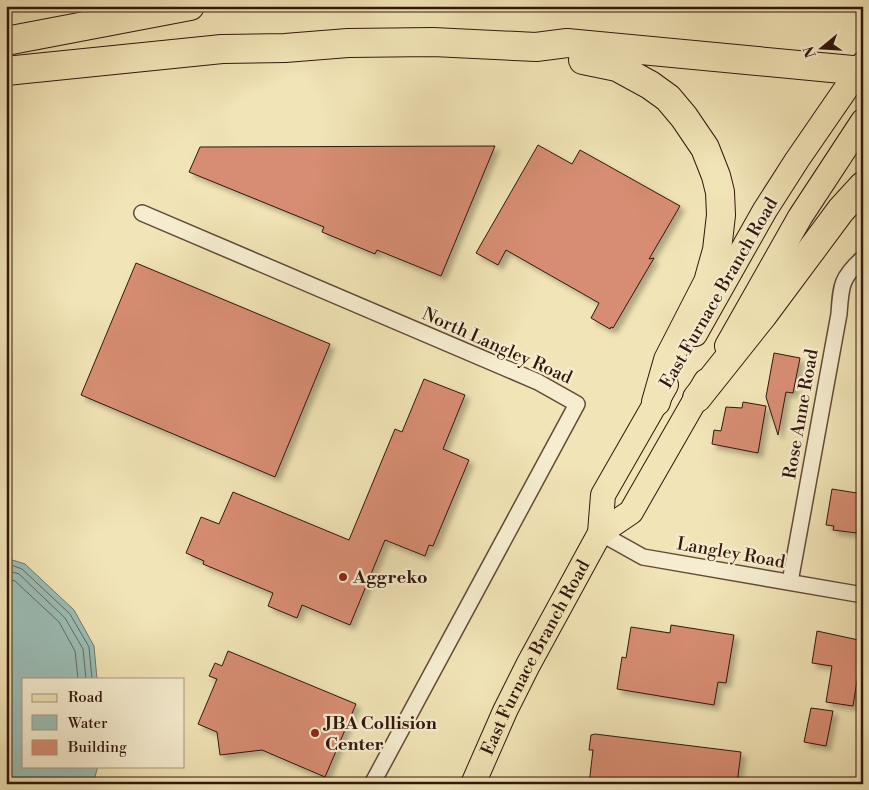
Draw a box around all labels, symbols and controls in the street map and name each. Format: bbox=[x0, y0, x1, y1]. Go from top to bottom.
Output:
north arrow bbox=[796, 22, 846, 72]
text: N bbox=[800, 44, 821, 60]
street label: East Furnace Branch Road bbox=[655, 193, 784, 393]
street label: North Langley Road bbox=[418, 303, 576, 390]
street label: Rose Anne Road bbox=[778, 347, 824, 481]
street label: Langley Road bbox=[675, 532, 788, 574]
street label: East Furnace Branch Road bbox=[476, 555, 595, 759]
place label: Aggreko bbox=[352, 566, 428, 589]
marker: Aggreko bbox=[337, 571, 349, 583]
legend bbox=[22, 678, 185, 768]
text: Road bbox=[68, 688, 103, 707]
place label: JBA Collision Center bbox=[322, 712, 437, 756]
text: Water bbox=[67, 714, 108, 733]
marker: JBA Collision Center bbox=[309, 727, 321, 739]
text: Building bbox=[67, 738, 127, 757]

